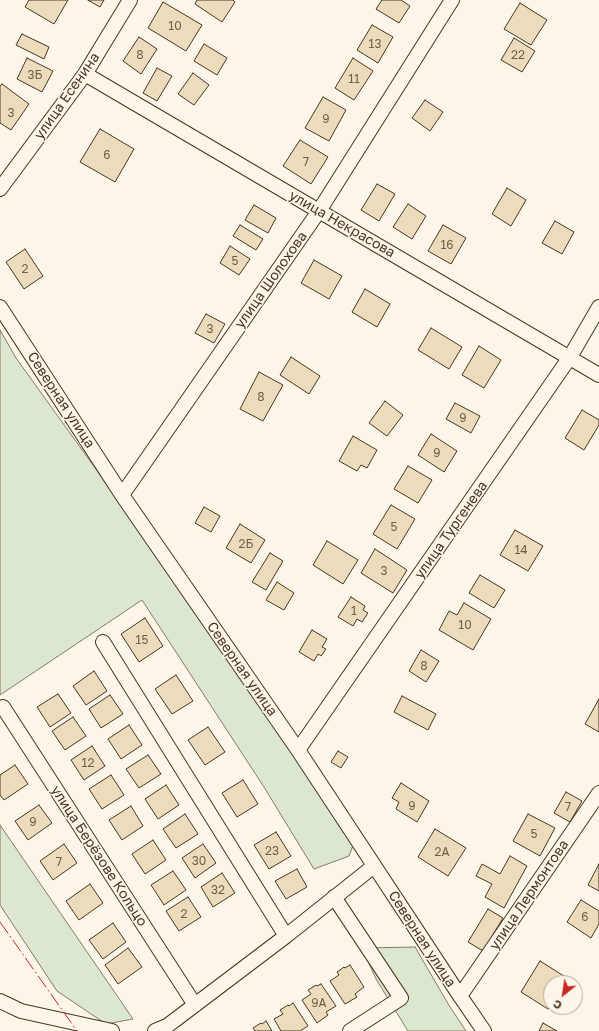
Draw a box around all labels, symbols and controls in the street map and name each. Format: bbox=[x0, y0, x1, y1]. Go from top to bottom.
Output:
house number: 10 bbox=[168, 19, 182, 33]
house number: 13 bbox=[369, 37, 381, 51]
house number: 8 bbox=[136, 48, 144, 62]
house number: 22 bbox=[511, 48, 525, 62]
street label: улица Есенина bbox=[31, 49, 103, 143]
house number: 3Б bbox=[28, 68, 42, 82]
house number: 11 bbox=[348, 72, 360, 86]
house number: 3 bbox=[7, 106, 15, 120]
house number: 9 bbox=[322, 112, 330, 126]
house number: 6 bbox=[103, 148, 111, 162]
house number: 7 bbox=[303, 155, 309, 169]
street label: улица Некрасова bbox=[286, 187, 398, 261]
street label: улица Шолохова bbox=[231, 228, 311, 332]
house number: 16 bbox=[440, 238, 454, 252]
house number: 5 bbox=[232, 254, 238, 268]
house number: 2 bbox=[22, 262, 28, 276]
house number: 3 bbox=[206, 322, 214, 336]
street label: Северная улица bbox=[24, 349, 98, 451]
house number: 8 bbox=[257, 390, 265, 404]
house number: 9 bbox=[459, 411, 467, 425]
house number: 9 bbox=[433, 446, 441, 460]
street label: улица Тургенева bbox=[411, 478, 491, 582]
house number: 5 bbox=[391, 520, 397, 534]
house number: 2Б bbox=[239, 537, 253, 551]
house number: 14 bbox=[514, 543, 528, 557]
house number: 3 bbox=[380, 564, 388, 578]
house number: 1 bbox=[351, 604, 357, 618]
house number: 10 bbox=[458, 618, 472, 632]
street label: Северная улица bbox=[203, 619, 281, 719]
house number: 15 bbox=[136, 633, 148, 647]
house number: 8 bbox=[420, 659, 428, 673]
house number: 12 bbox=[82, 756, 94, 770]
street label: улица Берёзове Кольцо bbox=[47, 783, 151, 929]
house number: 9 bbox=[408, 799, 416, 813]
house number: 7 bbox=[565, 800, 571, 814]
house number: 9 bbox=[29, 815, 37, 829]
house number: 5 bbox=[531, 827, 537, 841]
street label: улица Лермонтова bbox=[486, 837, 572, 953]
house number: 23 bbox=[265, 844, 279, 858]
house number: 2А bbox=[435, 845, 449, 859]
house number: 30 bbox=[192, 854, 206, 868]
house number: 7 bbox=[56, 855, 62, 869]
house number: 32 bbox=[211, 883, 225, 897]
street label: Северная улица bbox=[385, 888, 459, 990]
house number: 2 bbox=[181, 907, 187, 921]
house number: 6 bbox=[581, 910, 589, 924]
north arrow bbox=[543, 975, 583, 1015]
house number: 9А bbox=[311, 996, 327, 1010]
text: С bbox=[551, 997, 564, 1013]

